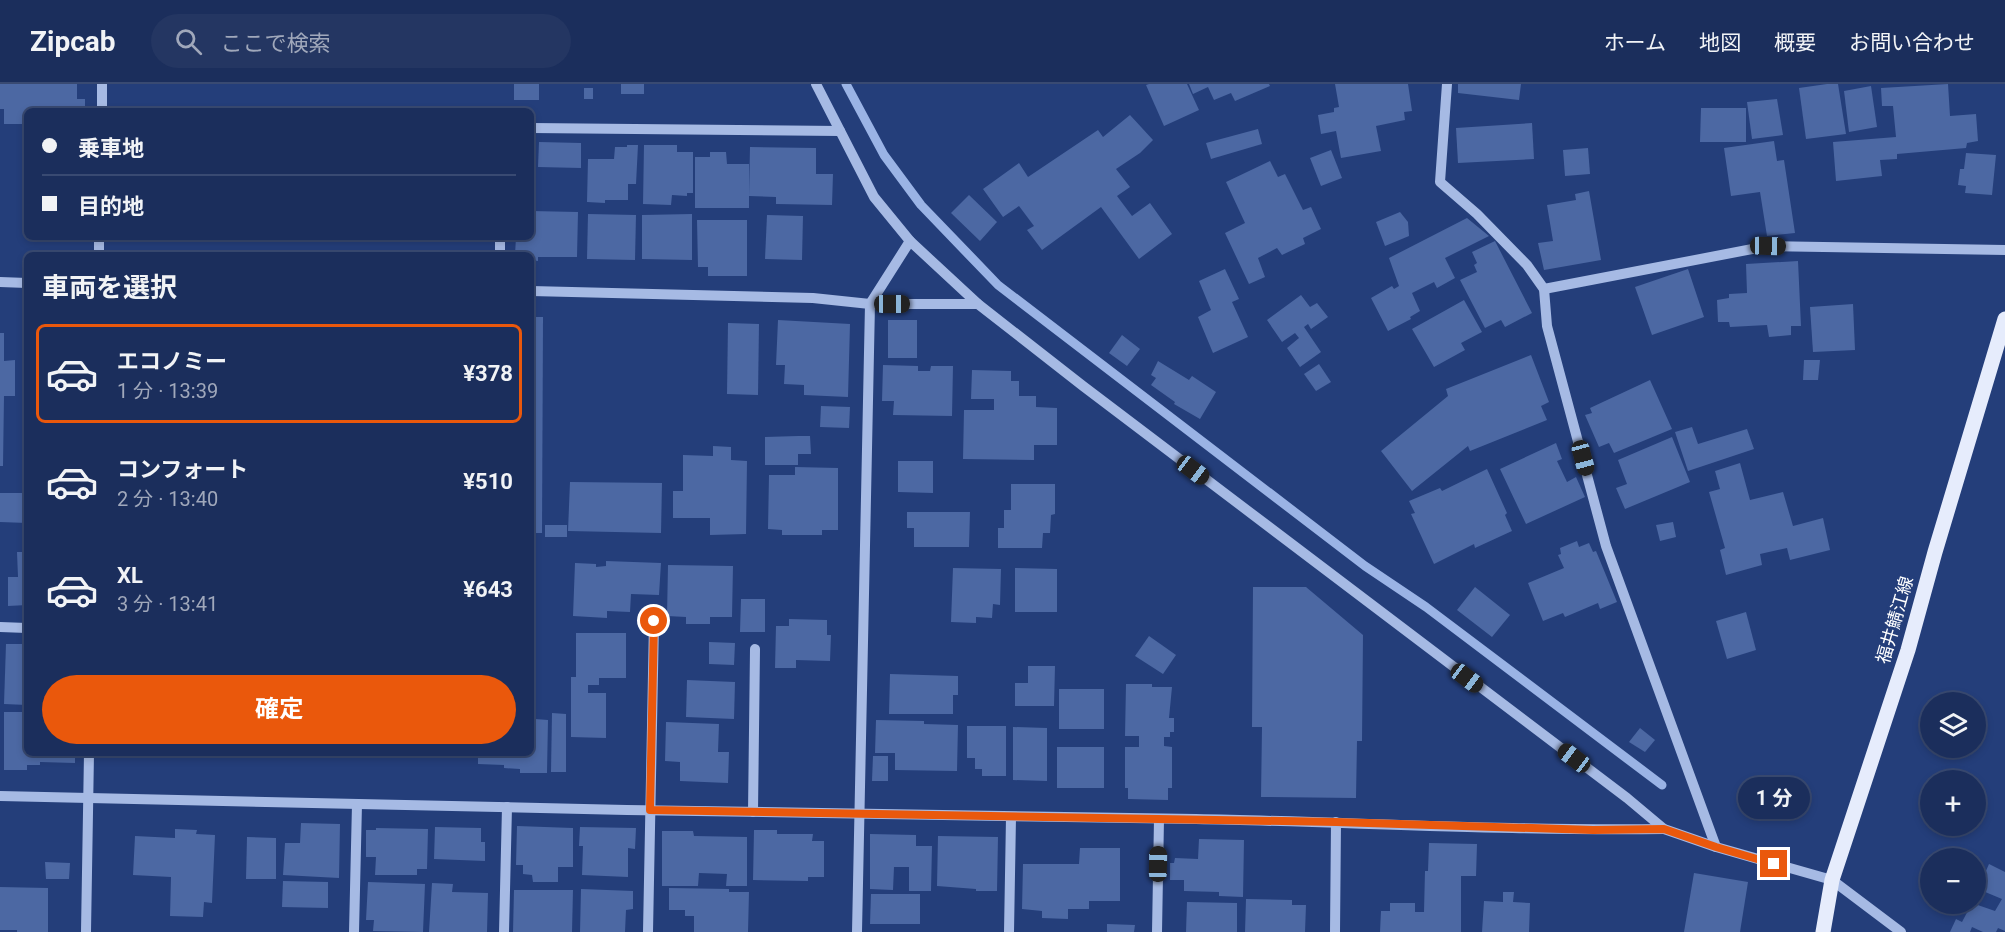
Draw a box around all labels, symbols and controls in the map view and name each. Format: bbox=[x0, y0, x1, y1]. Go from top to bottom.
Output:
search box bbox=[151, 14, 571, 68]
text: Zipcab bbox=[30, 25, 115, 58]
icon: search bbox=[172, 25, 205, 58]
text: ここで検索 bbox=[220, 31, 331, 56]
text: ホーム bbox=[1604, 31, 1666, 55]
text: 地図 bbox=[1699, 31, 1741, 55]
text: 概要 bbox=[1774, 31, 1816, 55]
text: お問い合わせ bbox=[1849, 31, 1975, 55]
text: 乗車地 bbox=[78, 136, 144, 161]
text: 目的地 bbox=[78, 194, 144, 219]
car bbox=[1750, 237, 1786, 255]
text: 車両を選択 bbox=[42, 272, 177, 304]
car bbox=[874, 295, 910, 313]
icon: car bbox=[45, 347, 99, 401]
text: エコノミー bbox=[117, 349, 227, 374]
text: ¥378 bbox=[463, 361, 513, 386]
text: 1 分 · 13:39 bbox=[117, 379, 218, 403]
car bbox=[1570, 438, 1596, 478]
car bbox=[1173, 452, 1213, 488]
icon: car bbox=[45, 455, 99, 509]
text: コンフォート bbox=[117, 457, 248, 482]
text: ¥510 bbox=[463, 469, 513, 494]
text: 2 分 · 13:40 bbox=[117, 487, 218, 511]
icon: car bbox=[45, 563, 99, 617]
text: XL bbox=[117, 563, 143, 588]
street label: 福井鯖江線 bbox=[1872, 574, 1917, 666]
text: ¥643 bbox=[463, 577, 513, 602]
text: 3 分 · 13:41 bbox=[117, 592, 218, 616]
route start bbox=[640, 607, 667, 634]
car bbox=[1447, 660, 1487, 696]
button: 確定 bbox=[42, 675, 516, 744]
map controls bbox=[1920, 692, 1986, 914]
button: layers bbox=[1920, 692, 1986, 758]
car bbox=[1554, 740, 1594, 776]
button: + bbox=[1920, 770, 1986, 836]
callout: 1 分 bbox=[1738, 777, 1810, 819]
text: 1 分 bbox=[1756, 786, 1792, 810]
car bbox=[1149, 846, 1167, 882]
button: − bbox=[1920, 848, 1986, 914]
route end bbox=[1760, 850, 1787, 877]

